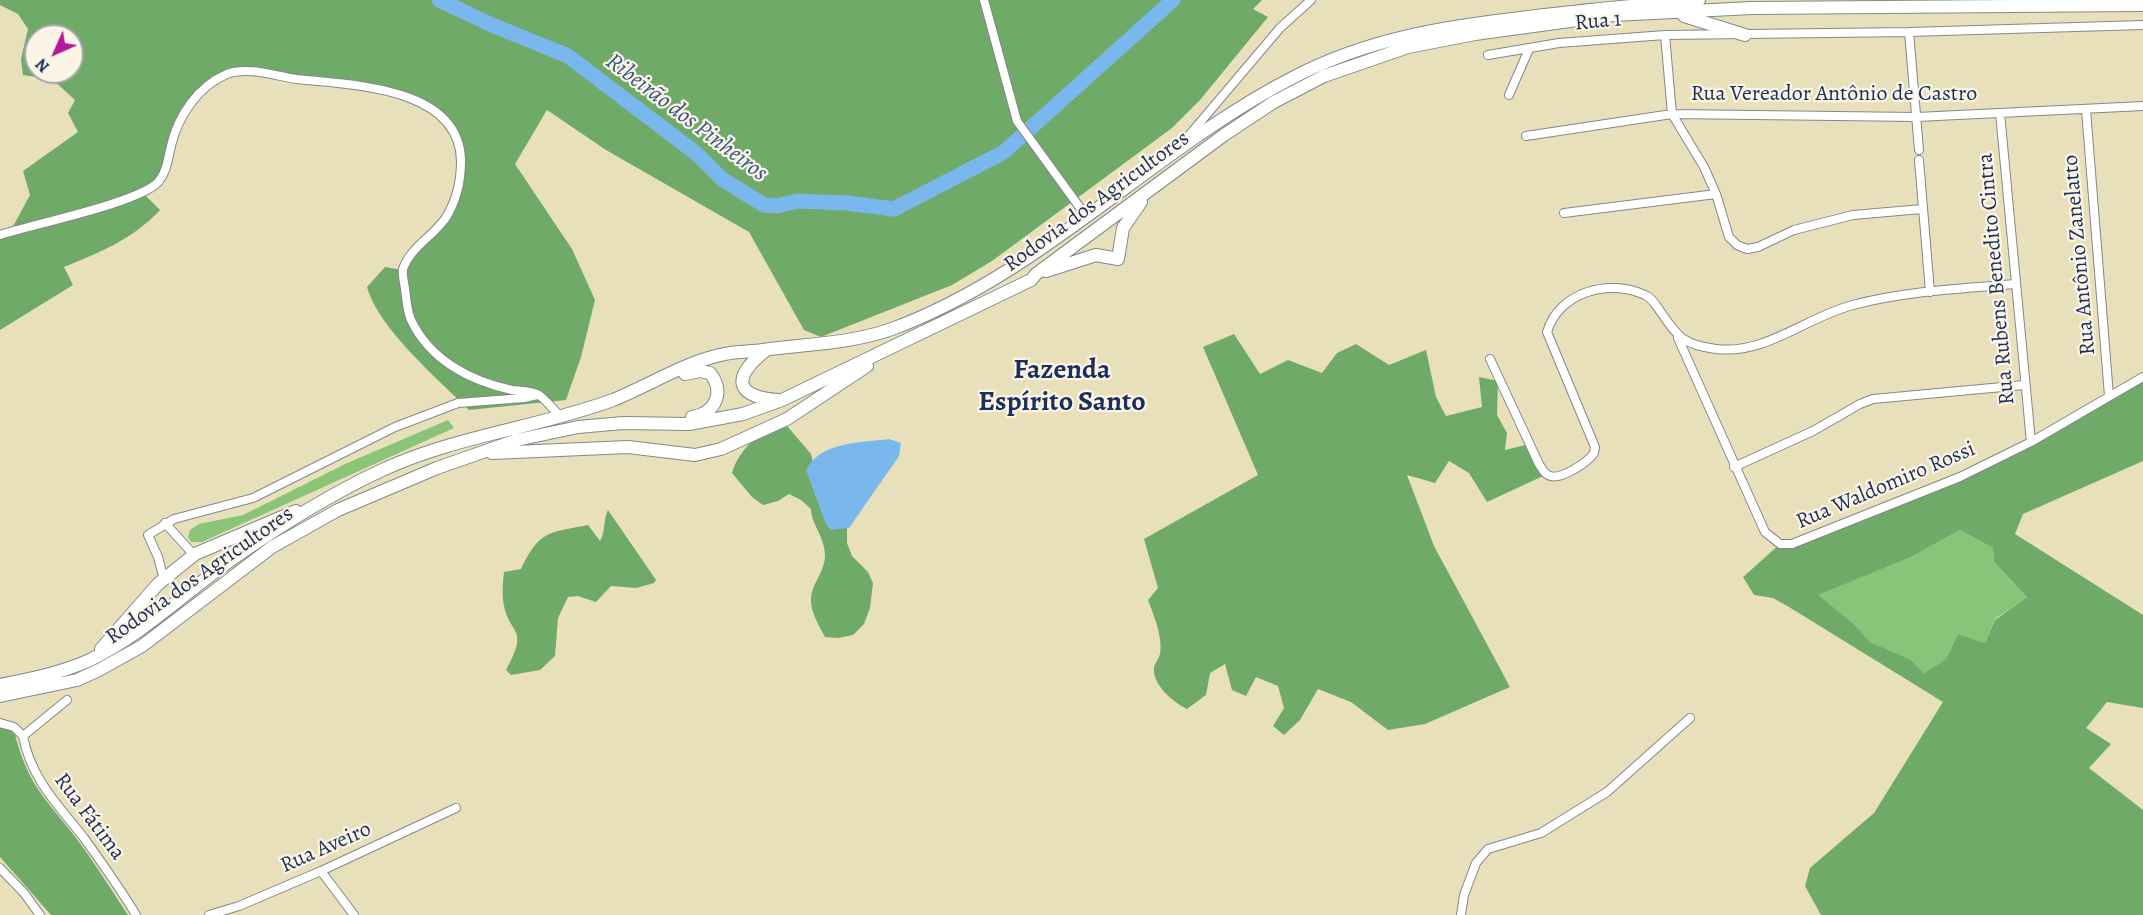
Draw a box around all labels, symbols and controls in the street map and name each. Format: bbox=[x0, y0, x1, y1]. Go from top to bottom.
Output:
street label: Rua 1 bbox=[1574, 7, 1622, 37]
north arrow bbox=[24, 24, 84, 84]
water label: Ribeirão dos Pinheiros bbox=[599, 48, 773, 188]
text: N bbox=[31, 53, 55, 77]
street label: Rua Vereador Antônio de Castro bbox=[1691, 82, 1977, 108]
street label: Rodovia dos Agricultores bbox=[999, 126, 1195, 278]
street label: Rua Rubens Benedito Cintra bbox=[1973, 152, 2021, 406]
street label: Rua Antônio Zanelatto bbox=[2058, 154, 2102, 356]
district label: Fazenda Espírito Santo bbox=[978, 354, 1146, 420]
street label: Rua Waldomiro Rossi bbox=[1792, 436, 1980, 536]
street label: Rodovia dos Agricultores bbox=[101, 501, 299, 651]
street label: Rua Fátima bbox=[48, 768, 130, 866]
street label: Rua Aveiro bbox=[277, 816, 375, 880]

